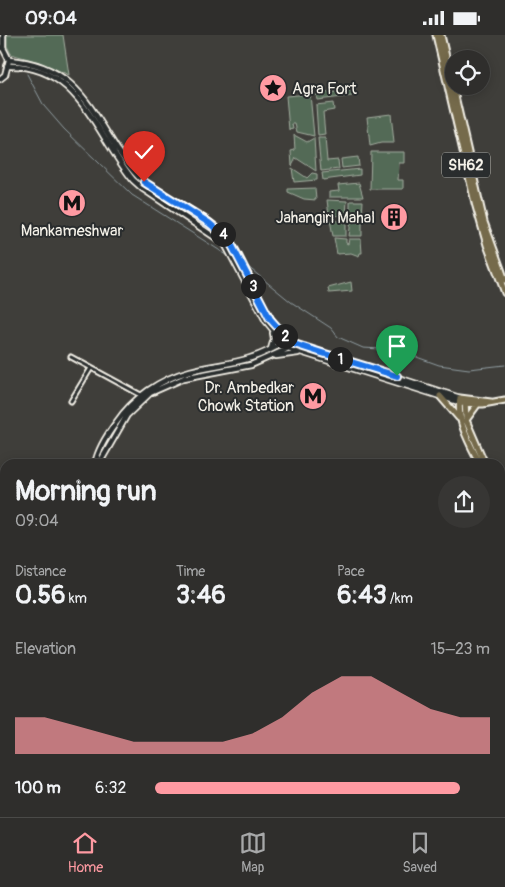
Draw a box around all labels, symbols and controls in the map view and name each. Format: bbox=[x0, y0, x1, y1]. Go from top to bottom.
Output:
text: 09:04 bbox=[25, 6, 77, 30]
map controls bbox=[445, 50, 490, 95]
button: locate bbox=[445, 50, 490, 95]
place icon: Agra Fort bbox=[258, 73, 288, 103]
place label: Agra Fort bbox=[292, 79, 357, 99]
pin bbox=[123, 131, 165, 182]
icon: check bbox=[130, 138, 158, 166]
road number: SH62 bbox=[442, 153, 490, 177]
metro station icon: Mankameshwar bbox=[57, 188, 87, 218]
building icon: Jahangiri Mahal bbox=[379, 202, 409, 232]
place label: Jahangiri Mahal bbox=[276, 208, 375, 228]
place label: Mankameshwar bbox=[21, 221, 123, 241]
pin: 4 bbox=[210, 221, 236, 247]
text: 4 bbox=[219, 226, 228, 243]
pin: 3 bbox=[240, 273, 266, 299]
text: 3 bbox=[250, 278, 257, 295]
pin: 2 bbox=[272, 323, 298, 349]
pin bbox=[376, 325, 418, 376]
text: 2 bbox=[282, 328, 289, 345]
icon: arrive bbox=[383, 332, 411, 360]
pin: 1 bbox=[328, 347, 352, 371]
text: 1 bbox=[338, 351, 343, 368]
place label: Dr. Ambedkar Chowk Station bbox=[198, 378, 294, 416]
metro station icon: Dr. Ambedkar Chowk Station bbox=[298, 381, 328, 411]
text: Morning run bbox=[15, 474, 157, 509]
button: share bbox=[438, 476, 490, 528]
text: 09:04 bbox=[15, 511, 59, 531]
text: Distance bbox=[15, 563, 66, 580]
text: Time bbox=[176, 563, 205, 580]
text: Pace bbox=[337, 563, 365, 580]
text: 0.56 bbox=[15, 580, 66, 611]
text: 3:46 bbox=[176, 580, 226, 611]
text: 6:43 bbox=[337, 580, 387, 611]
text: km bbox=[66, 590, 87, 607]
text: /km bbox=[387, 590, 413, 607]
text: Elevation bbox=[15, 639, 76, 659]
text: 15–23 m bbox=[431, 639, 490, 659]
text: 100 m bbox=[15, 778, 61, 798]
text: 6:32 bbox=[95, 778, 126, 798]
tab: Home bbox=[68, 829, 103, 876]
tab: Map bbox=[239, 829, 267, 876]
tab: Saved bbox=[402, 829, 437, 876]

